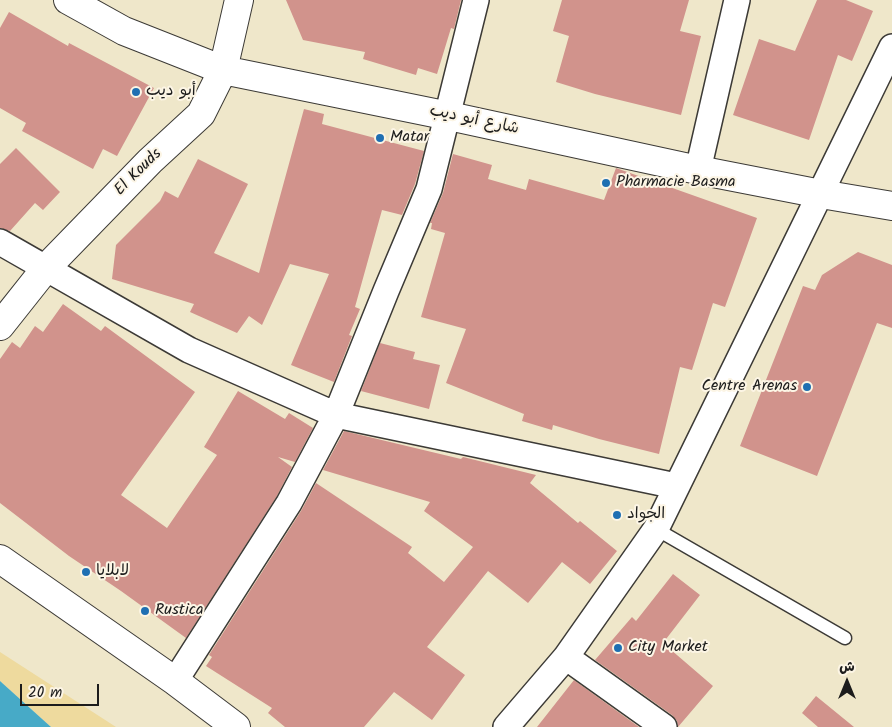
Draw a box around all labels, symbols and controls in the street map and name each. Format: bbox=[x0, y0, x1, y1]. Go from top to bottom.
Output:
place label: أبو ديب bbox=[146, 82, 196, 102]
marker: أبو ديب bbox=[130, 86, 142, 98]
street label: شارع أبو ديب bbox=[428, 102, 520, 140]
place label: Matar bbox=[390, 128, 429, 148]
marker: Matar bbox=[374, 132, 386, 144]
street label: El Kouds bbox=[111, 145, 167, 201]
place label: Pharmacie Basma bbox=[616, 173, 736, 193]
marker: Pharmacie Basma bbox=[600, 177, 612, 189]
place label: Centre Arenas bbox=[702, 377, 797, 397]
marker: Centre Arenas bbox=[801, 381, 813, 393]
place label: الجواد bbox=[627, 505, 665, 525]
marker: الجواد bbox=[611, 509, 623, 521]
place label: لابلايا bbox=[96, 562, 129, 582]
marker: لابلايا bbox=[80, 566, 92, 578]
place label: Rustica bbox=[155, 601, 203, 621]
marker: Rustica bbox=[139, 605, 151, 617]
place label: City Market bbox=[628, 638, 708, 658]
marker: City Market bbox=[612, 642, 624, 654]
text: ش bbox=[839, 656, 855, 678]
north arrow bbox=[822, 657, 872, 707]
scale bar bbox=[22, 674, 101, 706]
text: 20 m bbox=[28, 681, 62, 705]

